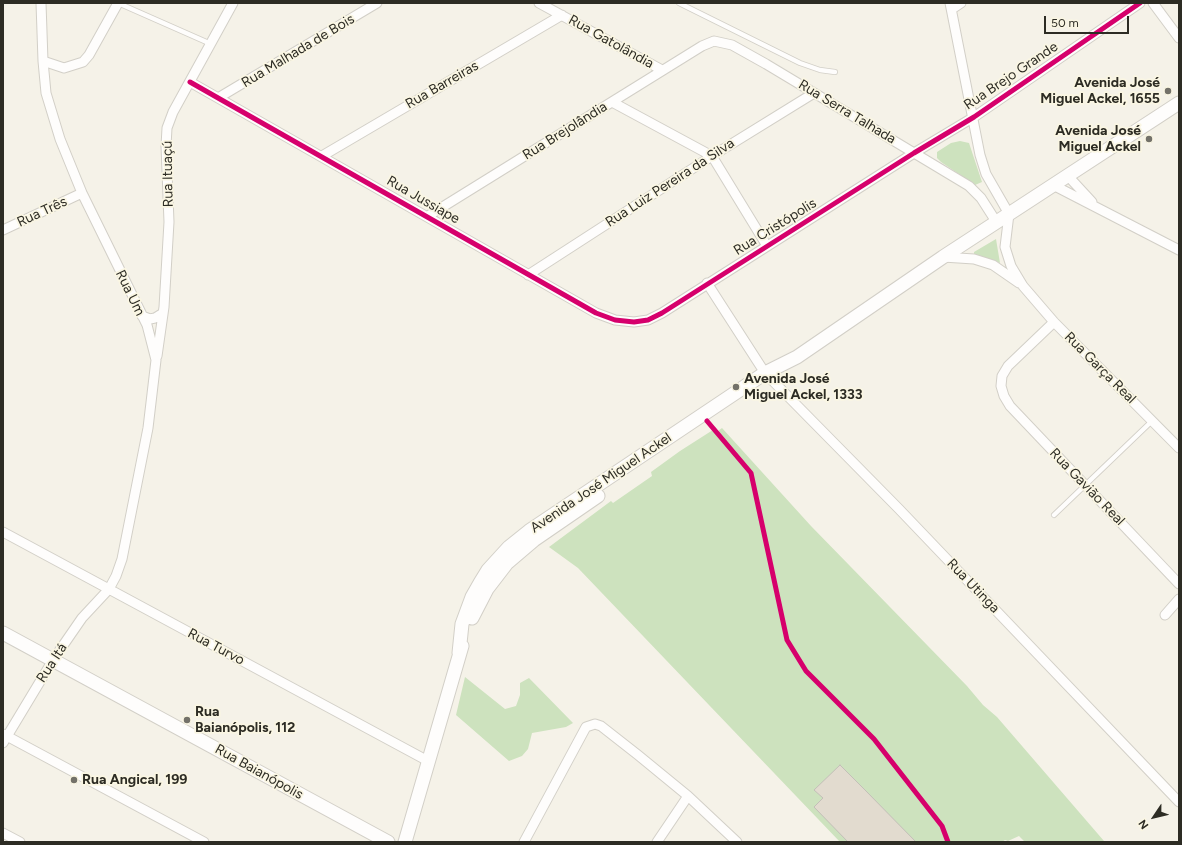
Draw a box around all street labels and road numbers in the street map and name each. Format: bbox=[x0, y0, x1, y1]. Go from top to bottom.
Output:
street label: Rua Malhada de Bois bbox=[238, 11, 358, 91]
street label: Rua Gatolândia bbox=[565, 12, 657, 72]
street label: Rua Brejo Grande bbox=[961, 38, 1061, 114]
street label: Rua Barreiras bbox=[402, 57, 482, 113]
street label: Rua Serra Talhada bbox=[795, 76, 899, 148]
street label: Rua Brejolândia bbox=[520, 98, 610, 164]
street label: Rua Luiz Pereira da Silva bbox=[602, 135, 738, 231]
street label: Rua Ituaçú bbox=[159, 141, 177, 207]
street label: Rua Jussiape bbox=[383, 172, 463, 228]
street label: Rua Três bbox=[14, 193, 70, 231]
street label: Rua Cristópolis bbox=[731, 195, 819, 259]
street label: Rua Um bbox=[112, 267, 148, 319]
street label: Rua Garça Real bbox=[1061, 329, 1139, 407]
street label: Avenida José Miguel Ackel bbox=[527, 429, 675, 537]
street label: Rua Gavião Real bbox=[1046, 445, 1128, 529]
street label: Rua Utinga bbox=[943, 555, 1003, 617]
street label: Rua Turvo bbox=[185, 625, 247, 669]
street label: Rua Itá bbox=[33, 640, 71, 686]
street label: Rua Baianópolis bbox=[212, 741, 306, 803]

